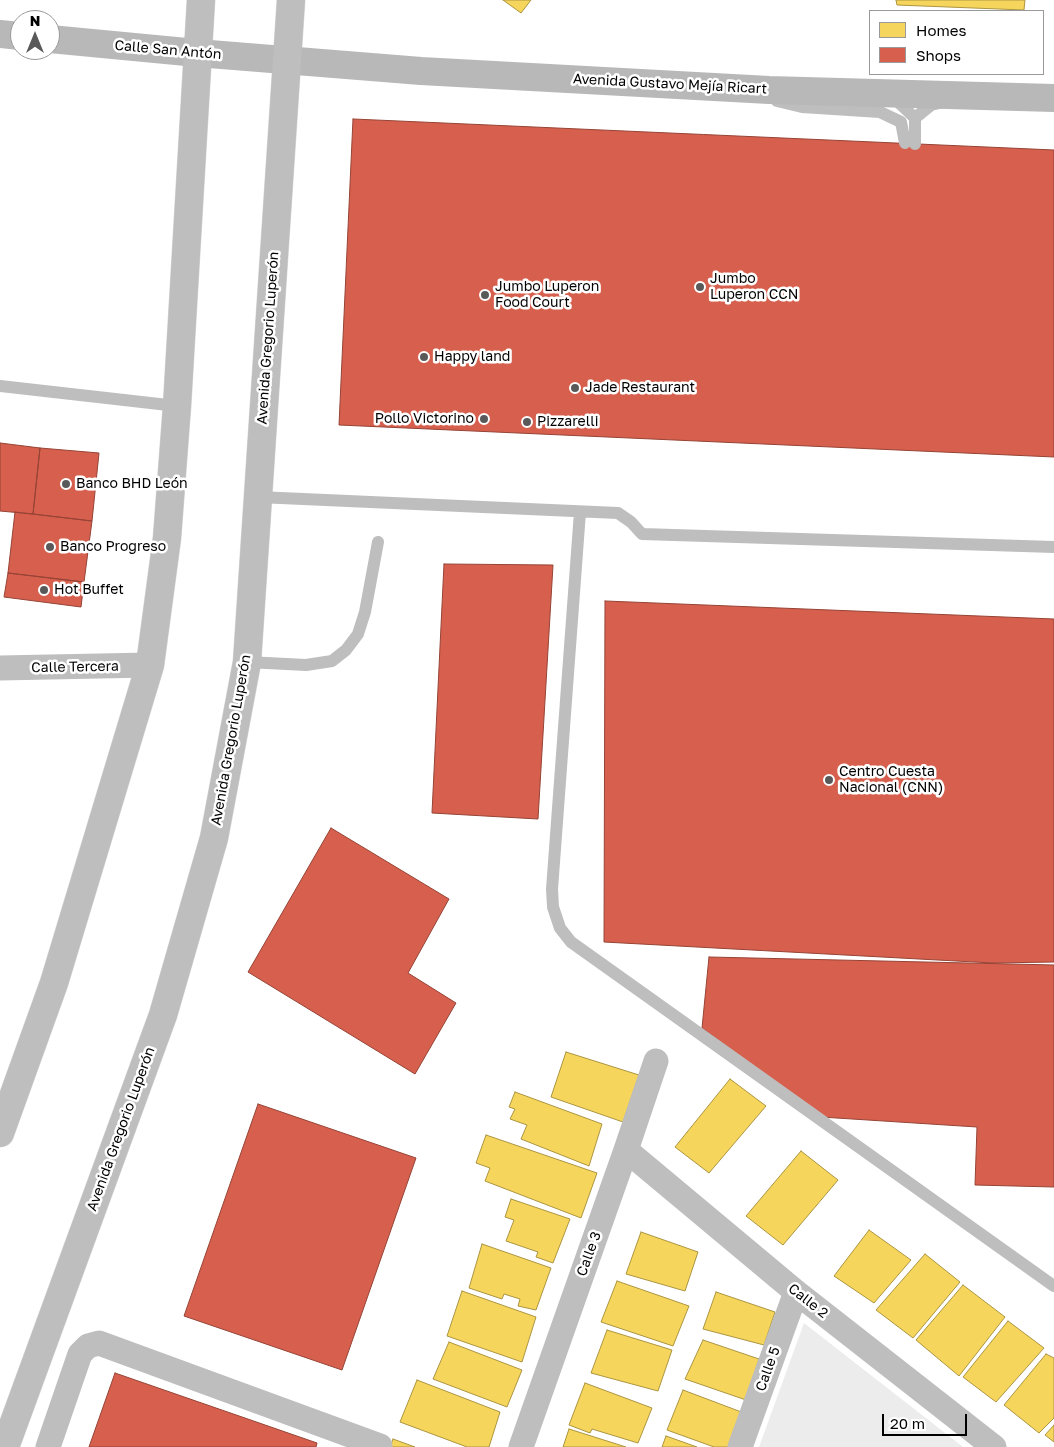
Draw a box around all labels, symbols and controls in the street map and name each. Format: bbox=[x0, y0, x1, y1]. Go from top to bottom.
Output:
north arrow bbox=[10, 10, 60, 60]
legend bbox=[869, 10, 1044, 75]
text: N bbox=[30, 12, 40, 29]
text: Homes bbox=[916, 21, 966, 39]
street label: Calle San Antón bbox=[114, 37, 222, 63]
text: Shops bbox=[916, 46, 961, 64]
street label: Avenida Gustavo Mejía Ricart bbox=[573, 71, 767, 97]
street label: Avenida Gregorio Luperón bbox=[254, 251, 282, 425]
place label: Jumbo Luperon CCN bbox=[710, 271, 798, 304]
place label: Jumbo Luperon Food Court bbox=[495, 279, 599, 312]
marker: Jumbo Luperon CCN bbox=[694, 281, 706, 293]
marker: Jumbo Luperon Food Court bbox=[479, 289, 491, 301]
place label: Happy land bbox=[434, 349, 510, 365]
marker: Happy land bbox=[418, 351, 430, 363]
place label: Jade Restaurant bbox=[585, 380, 695, 396]
marker: Jade Restaurant bbox=[569, 382, 581, 394]
place label: Pollo Victorino bbox=[375, 411, 474, 427]
marker: Pollo Victorino bbox=[478, 413, 490, 425]
place label: Pizzarelli bbox=[537, 414, 598, 430]
marker: Pizzarelli bbox=[521, 416, 533, 428]
place label: Banco BHD León bbox=[76, 476, 188, 492]
marker: Banco BHD León bbox=[60, 478, 72, 490]
place label: Banco Progreso bbox=[60, 539, 166, 555]
marker: Banco Progreso bbox=[44, 541, 56, 553]
place label: Hot Buffet bbox=[54, 582, 124, 598]
marker: Hot Buffet bbox=[38, 584, 50, 596]
street label: Avenida Gregorio Luperón bbox=[208, 653, 254, 827]
street label: Calle Tercera bbox=[31, 658, 119, 676]
place label: Centro Cuesta Nacional (CNN) bbox=[839, 764, 943, 796]
marker: Centro Cuesta Nacional (CNN) bbox=[823, 774, 835, 786]
street label: Avenida Gregorio Luperón bbox=[83, 1045, 159, 1213]
street label: Calle 3 bbox=[573, 1229, 605, 1279]
street label: Calle 2 bbox=[785, 1280, 831, 1322]
street label: Calle 5 bbox=[752, 1345, 784, 1393]
scale bar bbox=[884, 1404, 969, 1436]
text: 20 m bbox=[890, 1414, 925, 1432]

